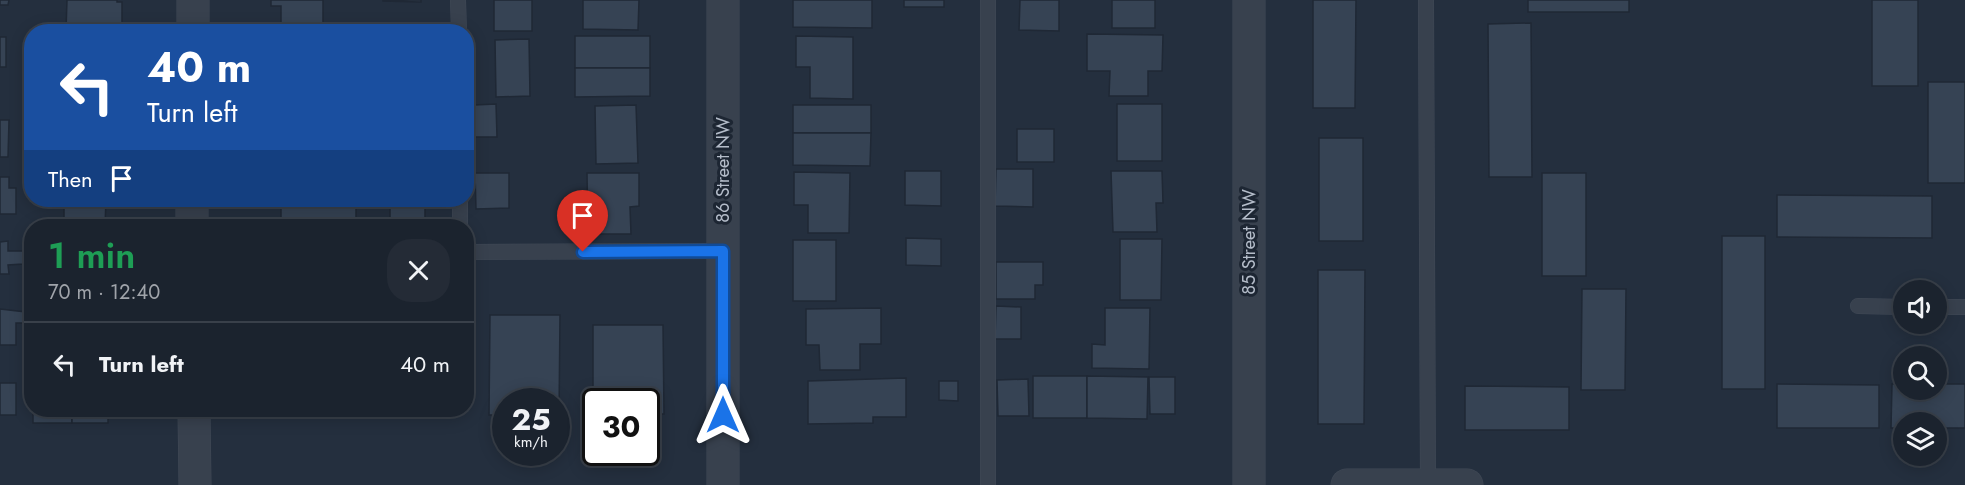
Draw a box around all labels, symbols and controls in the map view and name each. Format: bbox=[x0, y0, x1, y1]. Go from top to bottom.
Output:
text: 40 m bbox=[147, 37, 251, 98]
icon: left bbox=[48, 48, 126, 126]
text: Turn left bbox=[147, 93, 237, 132]
street label: 86 Street NW bbox=[710, 117, 736, 223]
icon: arrive bbox=[105, 162, 138, 195]
text: Then bbox=[48, 163, 93, 195]
street label: 85 Street NW bbox=[1236, 189, 1262, 295]
pin bbox=[557, 190, 608, 252]
icon: arrive bbox=[566, 199, 599, 232]
text: 1 min bbox=[48, 229, 135, 281]
button: close bbox=[387, 239, 450, 302]
text: 70 m · 12:40 bbox=[48, 278, 160, 307]
map controls bbox=[1893, 280, 1947, 466]
button: sound bbox=[1893, 280, 1947, 334]
button: search bbox=[1893, 346, 1947, 400]
icon: left bbox=[48, 348, 81, 381]
text: Turn left bbox=[99, 348, 184, 380]
text: 40 m bbox=[400, 348, 450, 380]
position arrow bbox=[691, 383, 755, 447]
speed limit sign: 30 bbox=[582, 388, 660, 466]
text: 25 bbox=[511, 398, 551, 441]
button: layers bbox=[1893, 412, 1947, 466]
text: km/h bbox=[514, 431, 548, 453]

